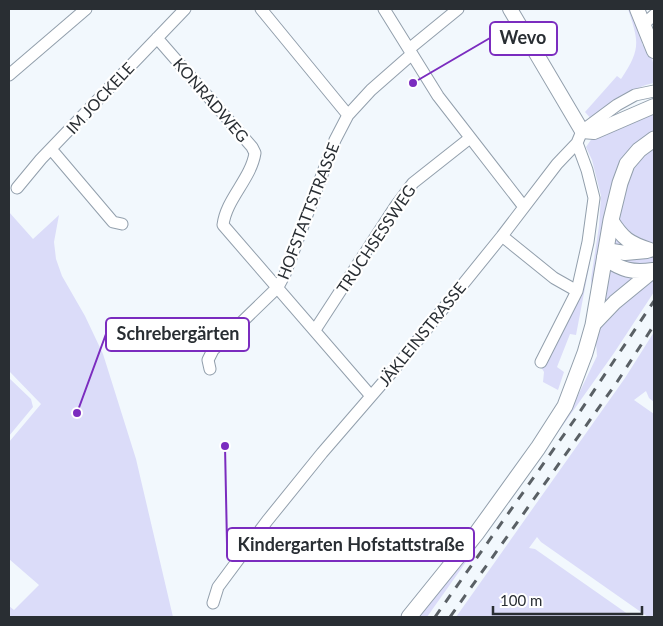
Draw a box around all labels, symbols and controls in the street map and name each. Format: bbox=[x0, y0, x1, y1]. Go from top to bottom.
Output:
callout: Wevo bbox=[490, 22, 557, 55]
text: Wevo bbox=[500, 26, 546, 48]
street label: KONRADWEG bbox=[170, 54, 253, 146]
street label: IM JOCKELE bbox=[62, 58, 137, 137]
street label: HOFSTATTSTRASSE bbox=[273, 140, 342, 282]
street label: TRUCHSESSWEG bbox=[332, 181, 419, 296]
street label: JÄKLEINSTRASSE bbox=[374, 278, 469, 389]
callout: Schrebergärten bbox=[106, 318, 249, 351]
text: Schrebergärten bbox=[117, 322, 239, 344]
callout: Kindergarten Hofstattstraße bbox=[227, 528, 474, 561]
text: Kindergarten Hofstattstraße bbox=[238, 533, 465, 555]
scale bar bbox=[493, 584, 642, 616]
text: 100 m bbox=[500, 591, 542, 609]

